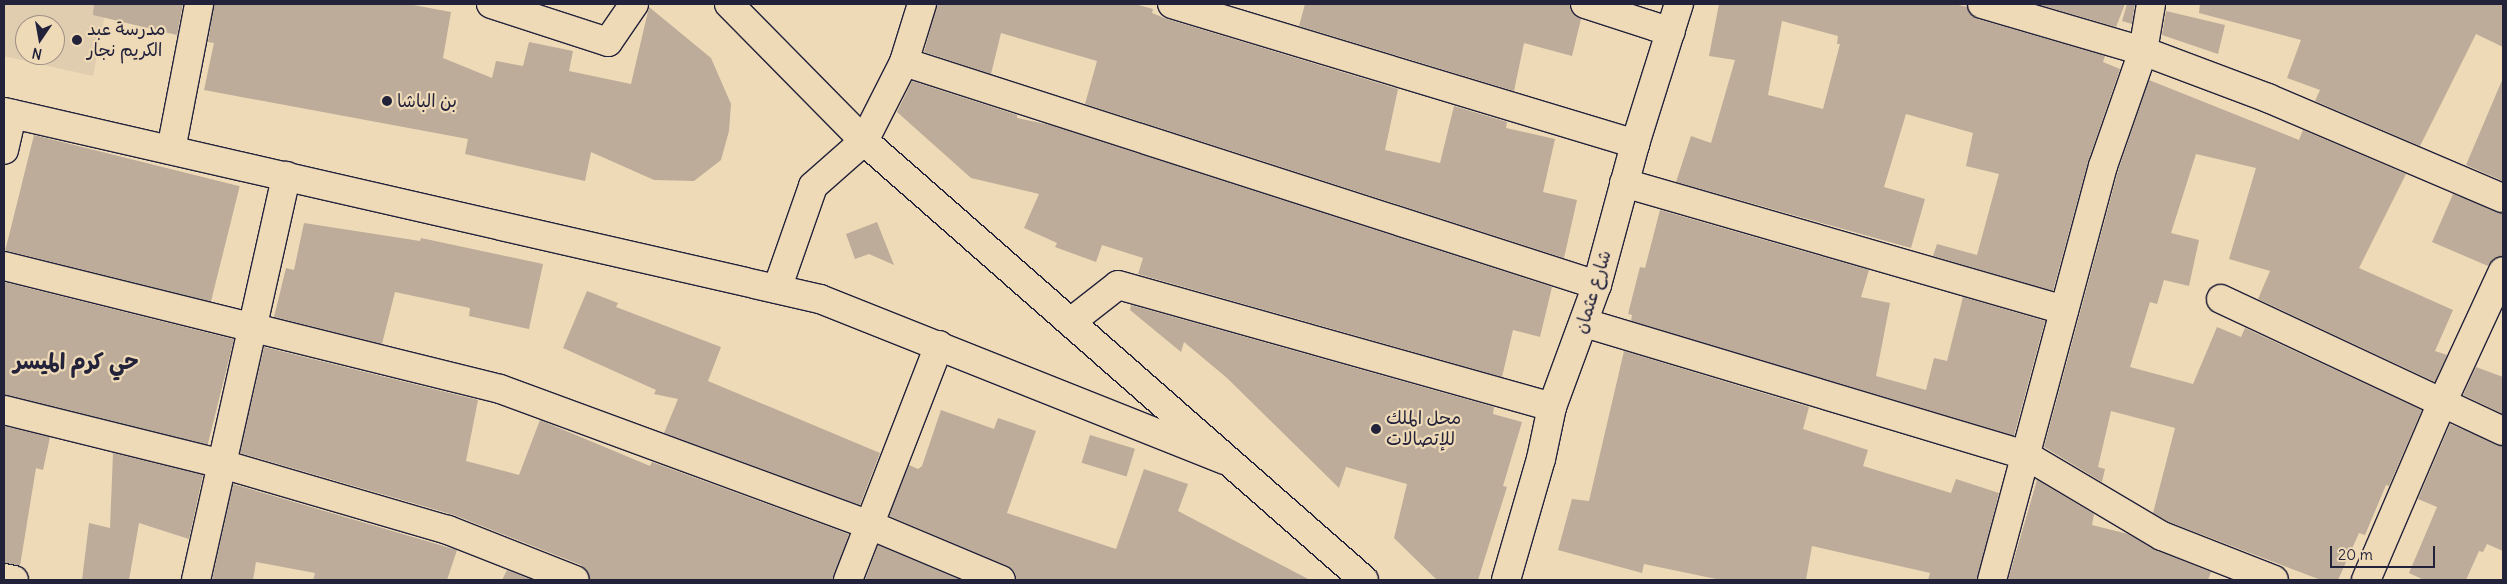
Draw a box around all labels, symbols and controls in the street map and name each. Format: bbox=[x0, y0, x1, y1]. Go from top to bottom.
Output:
north arrow bbox=[15, 15, 65, 65]
place label: مدرسة عبد الكريم نجار bbox=[87, 19, 166, 62]
marker: مدرسة عبد الكريم نجار bbox=[71, 34, 83, 46]
text: N bbox=[30, 44, 44, 64]
place label: بن الباشا bbox=[397, 90, 457, 112]
marker: بن الباشا bbox=[381, 95, 393, 107]
street label: شارع عثمان bbox=[1570, 248, 1616, 336]
district label: حي كرم الميسر bbox=[13, 349, 139, 375]
place label: محل الملك للإتصالات bbox=[1386, 408, 1461, 450]
marker: محل الملك للإتصالات bbox=[1370, 423, 1382, 435]
scale bar bbox=[2332, 536, 2437, 568]
text: 20 m bbox=[2338, 545, 2373, 564]

